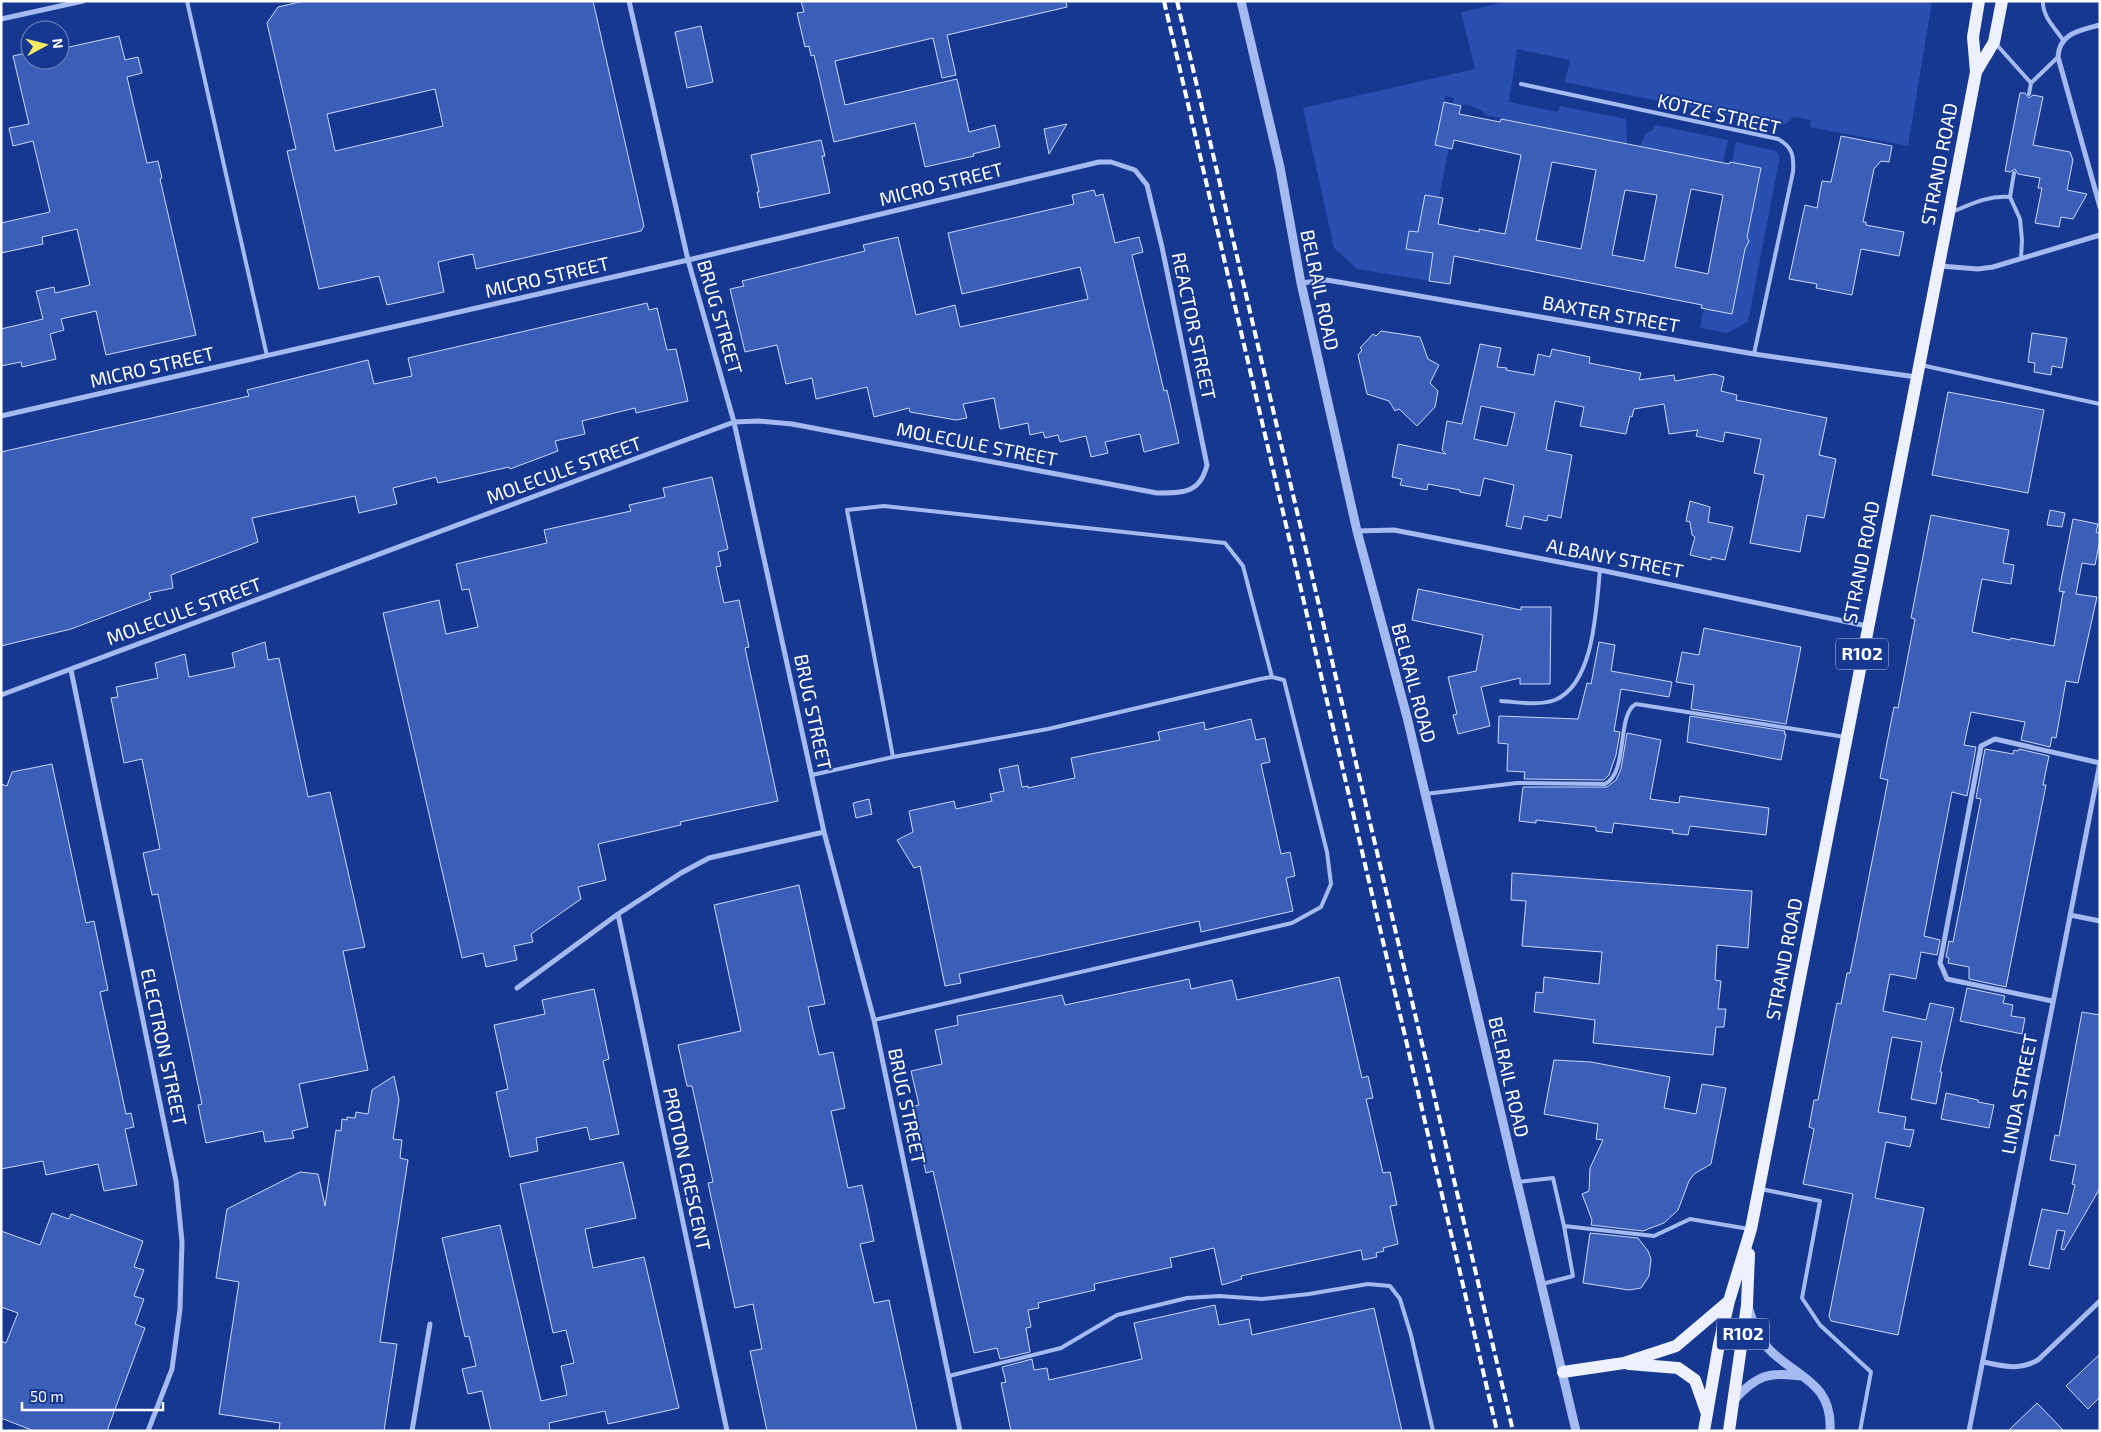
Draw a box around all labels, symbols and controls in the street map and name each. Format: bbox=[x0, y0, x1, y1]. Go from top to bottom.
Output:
north arrow bbox=[20, 20, 70, 70]
text: N bbox=[49, 37, 67, 49]
street label: KOTZE STREET bbox=[1655, 88, 1783, 139]
street label: STRAND ROAD bbox=[1915, 101, 1962, 227]
street label: MICRO STREET bbox=[877, 157, 1005, 210]
street label: BELRAIL ROAD bbox=[1296, 227, 1345, 352]
street label: REACTOR STREET bbox=[1168, 250, 1221, 402]
street label: MICRO STREET bbox=[482, 251, 611, 302]
street label: BRUG STREET bbox=[693, 257, 748, 377]
street label: BAXTER STREET bbox=[1541, 290, 1681, 337]
street label: MICRO STREET bbox=[87, 341, 216, 392]
street label: MOLECULE STREET bbox=[895, 417, 1060, 470]
street label: MOLECULE STREET bbox=[483, 431, 645, 508]
street label: STRAND ROAD bbox=[1837, 499, 1884, 625]
street label: ALBANY STREET bbox=[1545, 533, 1685, 582]
street label: MOLECULE STREET bbox=[103, 572, 265, 649]
street label: BELRAIL ROAD bbox=[1387, 620, 1442, 745]
road number: R102 bbox=[1836, 639, 1888, 670]
street label: BRUG STREET bbox=[790, 652, 837, 772]
street label: STRAND ROAD bbox=[1760, 896, 1807, 1022]
street label: ELECTRON STREET bbox=[137, 966, 192, 1128]
street label: BELRAIL ROAD bbox=[1484, 1014, 1535, 1139]
street label: LINDA STREET bbox=[1996, 1032, 2041, 1156]
street label: BRUG STREET bbox=[884, 1046, 931, 1166]
street label: PROTON CRESCENT bbox=[659, 1085, 716, 1253]
road number: R102 bbox=[1717, 1318, 1769, 1350]
scale bar bbox=[22, 1380, 164, 1412]
text: 50 m bbox=[30, 1387, 64, 1405]

